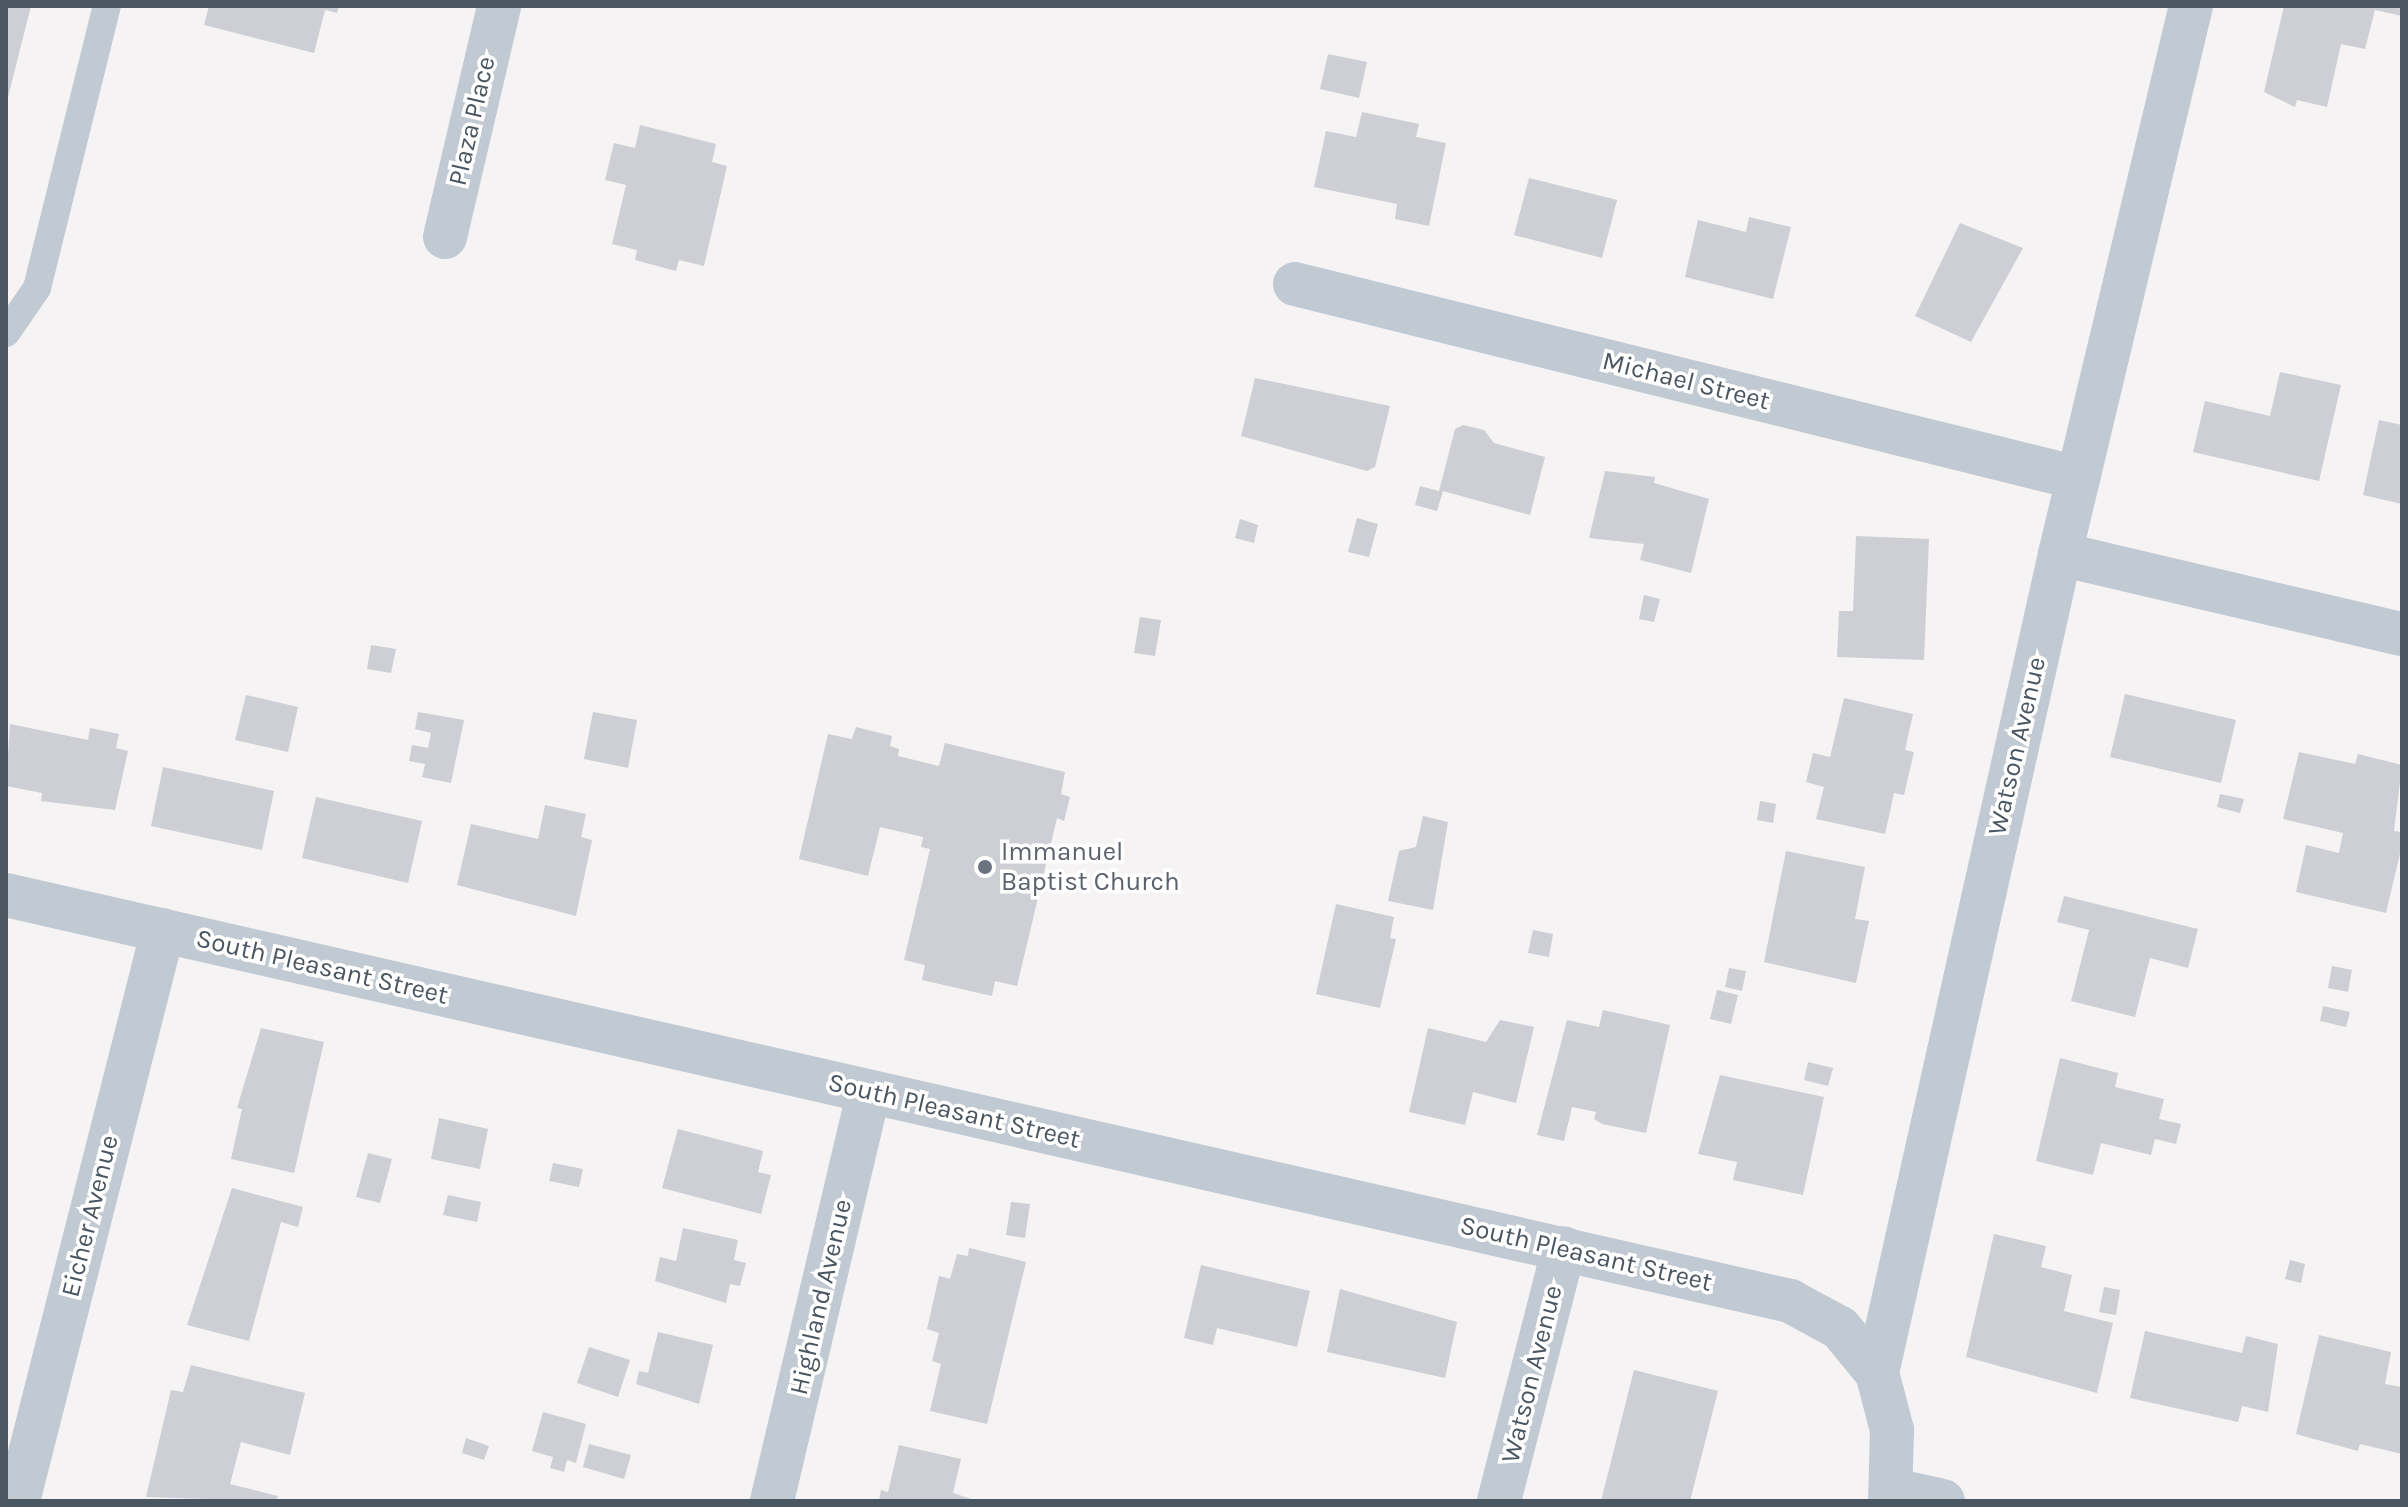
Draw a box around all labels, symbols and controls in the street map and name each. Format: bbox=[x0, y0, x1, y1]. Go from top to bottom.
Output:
street label: Plaza Place bbox=[442, 53, 502, 189]
street label: Michael Street bbox=[1599, 345, 1773, 417]
street label: Watson Avenue bbox=[1981, 654, 2053, 838]
place label: Immanuel Baptist Church bbox=[1001, 836, 1180, 898]
marker: Immanuel Baptist Church bbox=[976, 858, 994, 876]
street label: South Pleasant Street bbox=[193, 923, 451, 1011]
street label: South Pleasant Street bbox=[825, 1067, 1083, 1155]
street label: Eicher Avenue bbox=[55, 1132, 125, 1300]
street label: Highland Avenue bbox=[783, 1196, 859, 1398]
street label: South Pleasant Street bbox=[1457, 1210, 1715, 1298]
street label: Watson Avenue bbox=[1495, 1282, 1569, 1466]

